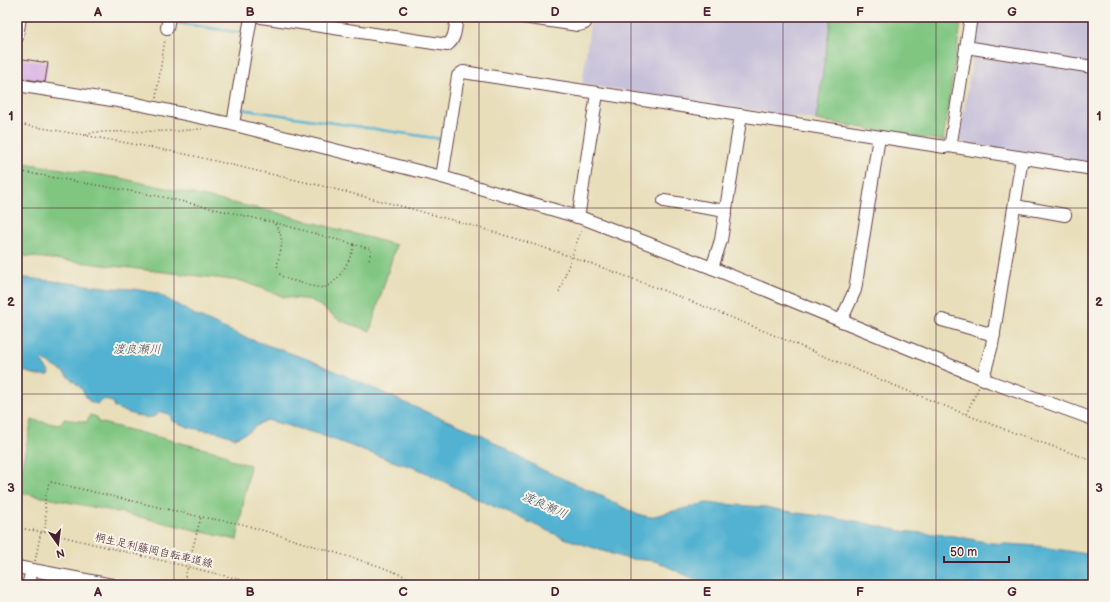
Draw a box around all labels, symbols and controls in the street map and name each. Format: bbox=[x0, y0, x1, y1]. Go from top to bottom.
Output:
text: A bbox=[93, 4, 102, 20]
text: B bbox=[245, 4, 255, 20]
text: C bbox=[398, 4, 408, 20]
text: D bbox=[550, 4, 560, 20]
text: E bbox=[703, 4, 712, 20]
text: F bbox=[856, 4, 864, 20]
text: G bbox=[1007, 4, 1017, 20]
text: 1 bbox=[8, 108, 14, 124]
text: 1 bbox=[1096, 108, 1102, 124]
text: 2 bbox=[7, 294, 15, 310]
text: 2 bbox=[1095, 294, 1103, 310]
water label: 渡良瀬川 bbox=[113, 342, 161, 357]
text: 3 bbox=[7, 480, 15, 496]
text: 3 bbox=[1095, 480, 1103, 496]
water label: 渡良瀬川 bbox=[520, 489, 570, 522]
north arrow bbox=[38, 524, 78, 564]
street label: 桐生足利藤岡自転車道線 bbox=[93, 531, 214, 570]
scale bar bbox=[944, 538, 1009, 564]
text: 50 m bbox=[950, 545, 977, 560]
text: N bbox=[55, 546, 66, 561]
text: A bbox=[93, 584, 102, 600]
text: B bbox=[245, 584, 255, 600]
text: C bbox=[398, 584, 408, 600]
text: D bbox=[550, 584, 560, 600]
text: E bbox=[703, 584, 712, 600]
text: F bbox=[856, 584, 864, 600]
text: G bbox=[1007, 584, 1017, 600]

